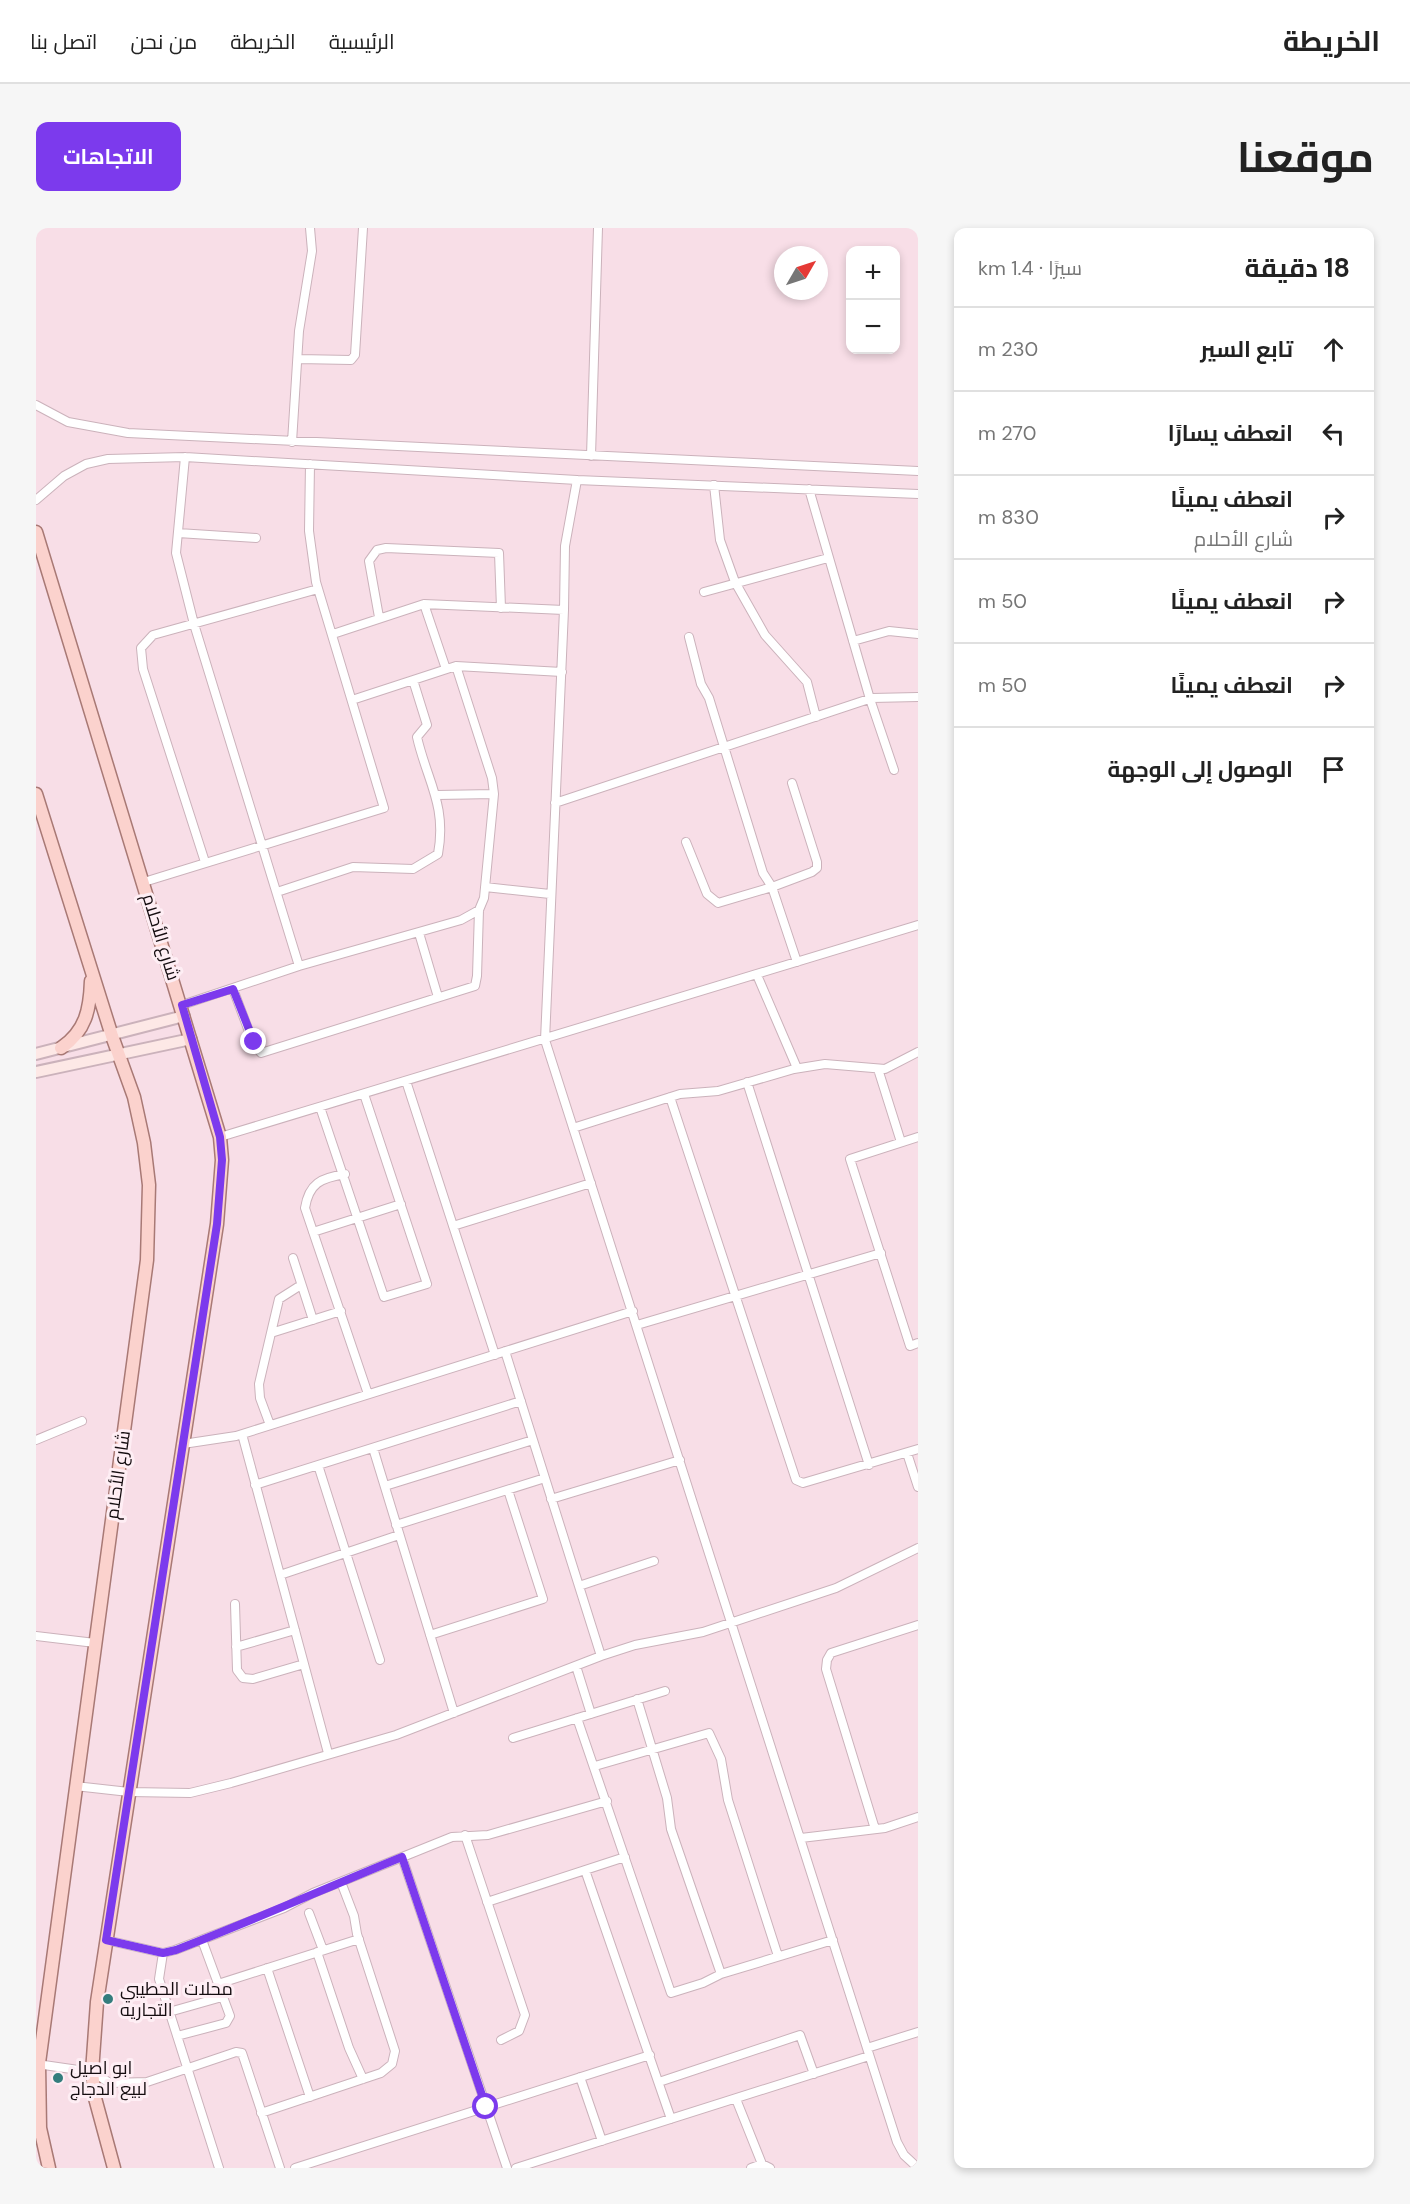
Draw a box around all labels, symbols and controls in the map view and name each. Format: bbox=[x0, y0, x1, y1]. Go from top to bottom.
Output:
text: الخريطة bbox=[1283, 23, 1380, 60]
text: اتصل بنا bbox=[30, 28, 97, 56]
text: من نحن bbox=[130, 28, 197, 56]
text: الخريطة bbox=[230, 28, 296, 56]
text: الرئيسية bbox=[329, 28, 395, 56]
button: الاتجاهات bbox=[36, 122, 181, 191]
text: موقعنا bbox=[1237, 130, 1374, 185]
north arrow bbox=[774, 246, 828, 300]
map controls bbox=[846, 246, 900, 354]
button: + bbox=[846, 246, 900, 300]
text: 18 دقيقة bbox=[1244, 251, 1350, 285]
text: سيرًا · 1.4 km bbox=[978, 255, 1082, 281]
button: − bbox=[846, 300, 900, 354]
icon: ahead bbox=[1317, 333, 1350, 366]
text: تابع السير bbox=[1200, 335, 1293, 364]
text: 230 m bbox=[978, 336, 1038, 362]
icon: left bbox=[1317, 417, 1350, 450]
text: انعطف يسارًا bbox=[1168, 419, 1293, 448]
text: 270 m bbox=[978, 420, 1036, 446]
text: انعطف يمينًا bbox=[1171, 485, 1293, 514]
icon: right bbox=[1317, 501, 1350, 534]
text: 830 m bbox=[978, 504, 1039, 530]
text: شارع الأحلام bbox=[1194, 526, 1293, 552]
icon: right bbox=[1317, 585, 1350, 618]
text: انعطف يمينًا bbox=[1171, 587, 1293, 616]
text: 50 m bbox=[978, 588, 1027, 614]
icon: right bbox=[1317, 669, 1350, 702]
text: انعطف يمينًا bbox=[1171, 671, 1293, 700]
text: 50 m bbox=[978, 672, 1027, 698]
icon: arrive bbox=[1317, 753, 1350, 786]
text: الوصول إلى الوجهة bbox=[1107, 755, 1293, 784]
street label: شارع الأحلام bbox=[136, 891, 186, 983]
route end bbox=[240, 1028, 266, 1054]
street label: شارع الأحلام bbox=[100, 1429, 136, 1521]
place label: محلات الحطيبي التجاريه bbox=[120, 1977, 233, 2022]
marker: محلات الحطيبي التجاريه bbox=[101, 1992, 115, 2006]
place label: ابو اصيل لبيع الدجاج bbox=[70, 2056, 147, 2101]
marker: ابو اصيل لبيع الدجاج bbox=[51, 2071, 65, 2085]
route start bbox=[472, 2093, 498, 2119]

